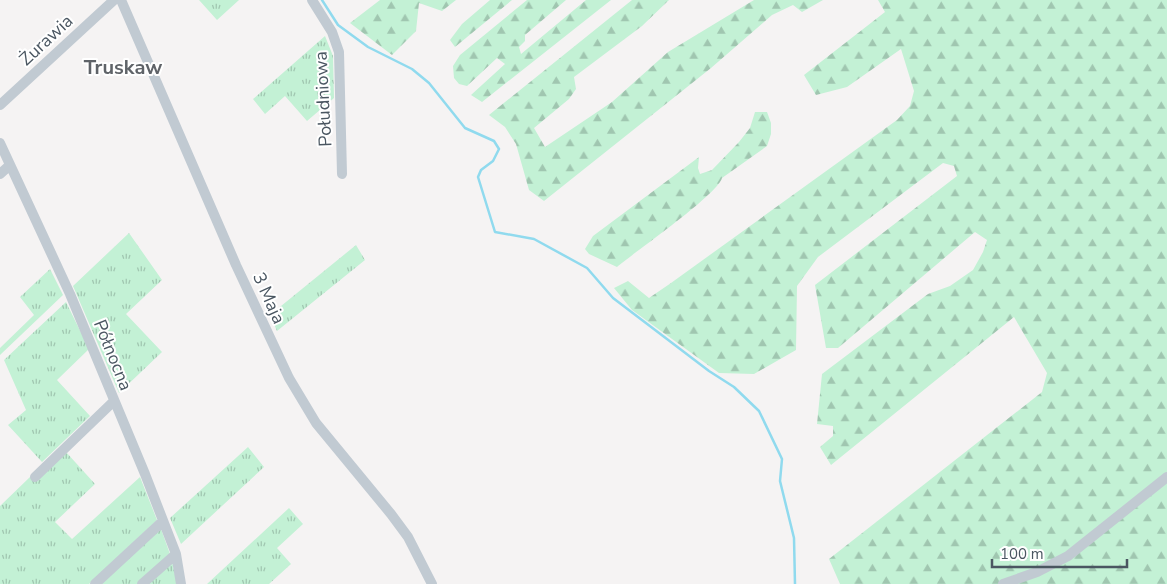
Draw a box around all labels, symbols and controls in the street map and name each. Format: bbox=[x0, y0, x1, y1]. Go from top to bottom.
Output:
street label: Żurawia bbox=[14, 9, 78, 71]
street label: Południowa bbox=[309, 51, 337, 147]
district label: Truskaw bbox=[84, 54, 162, 81]
street label: 3 Maja bbox=[247, 268, 291, 328]
street label: Północna bbox=[88, 316, 138, 394]
scale bar bbox=[992, 536, 1127, 568]
text: 100 m bbox=[1000, 544, 1044, 564]

